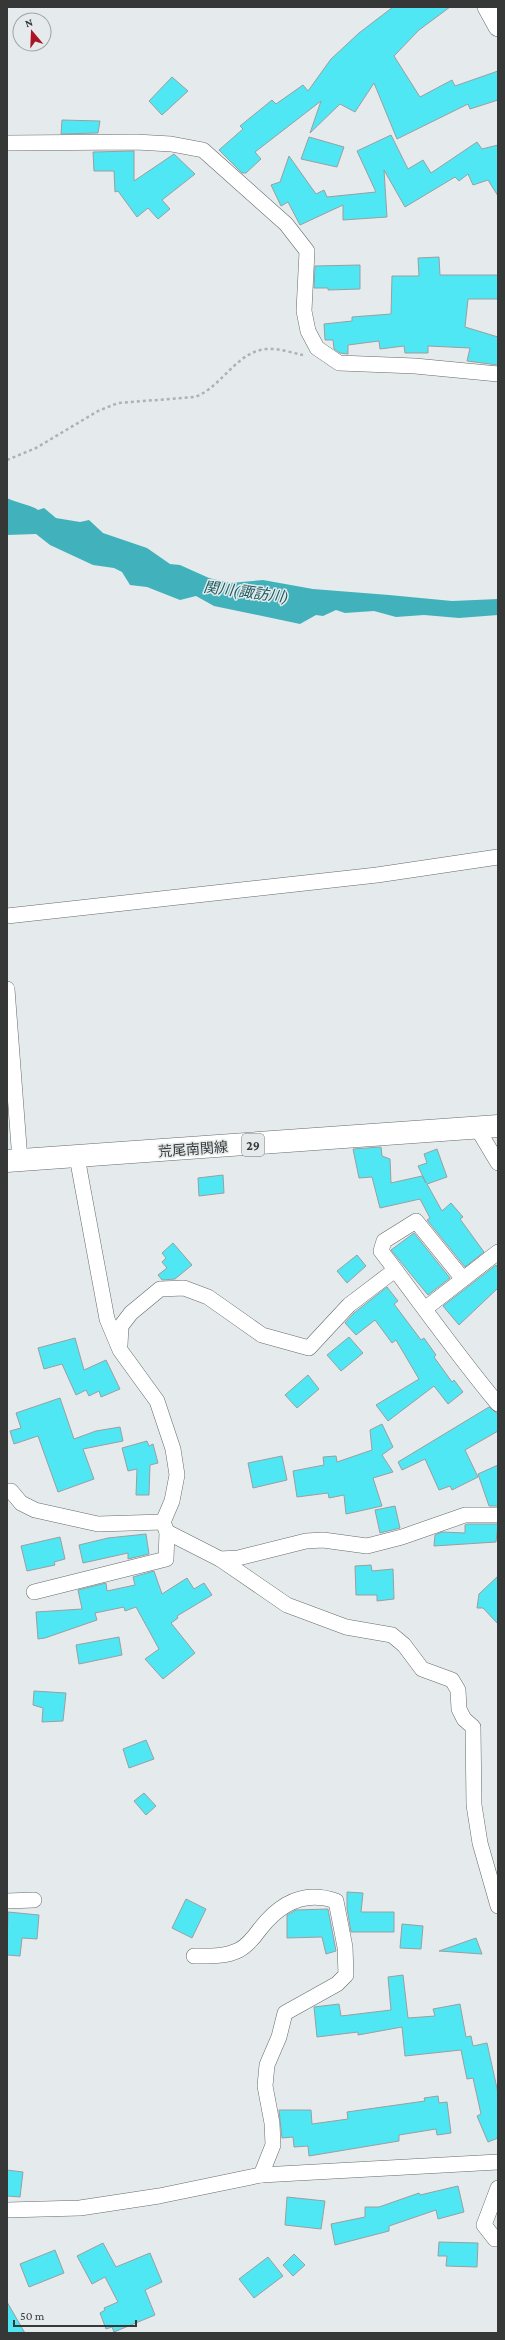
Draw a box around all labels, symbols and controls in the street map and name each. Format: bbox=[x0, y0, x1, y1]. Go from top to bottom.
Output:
north arrow bbox=[12, 12, 52, 52]
text: N bbox=[23, 15, 35, 29]
water label: 関川(諏訪川) bbox=[202, 579, 289, 606]
road number: 29 bbox=[242, 1134, 264, 1156]
street label: 荒尾南関線 bbox=[158, 1139, 228, 1159]
scale bar bbox=[14, 2302, 136, 2328]
text: 50 m bbox=[20, 2309, 45, 2323]

